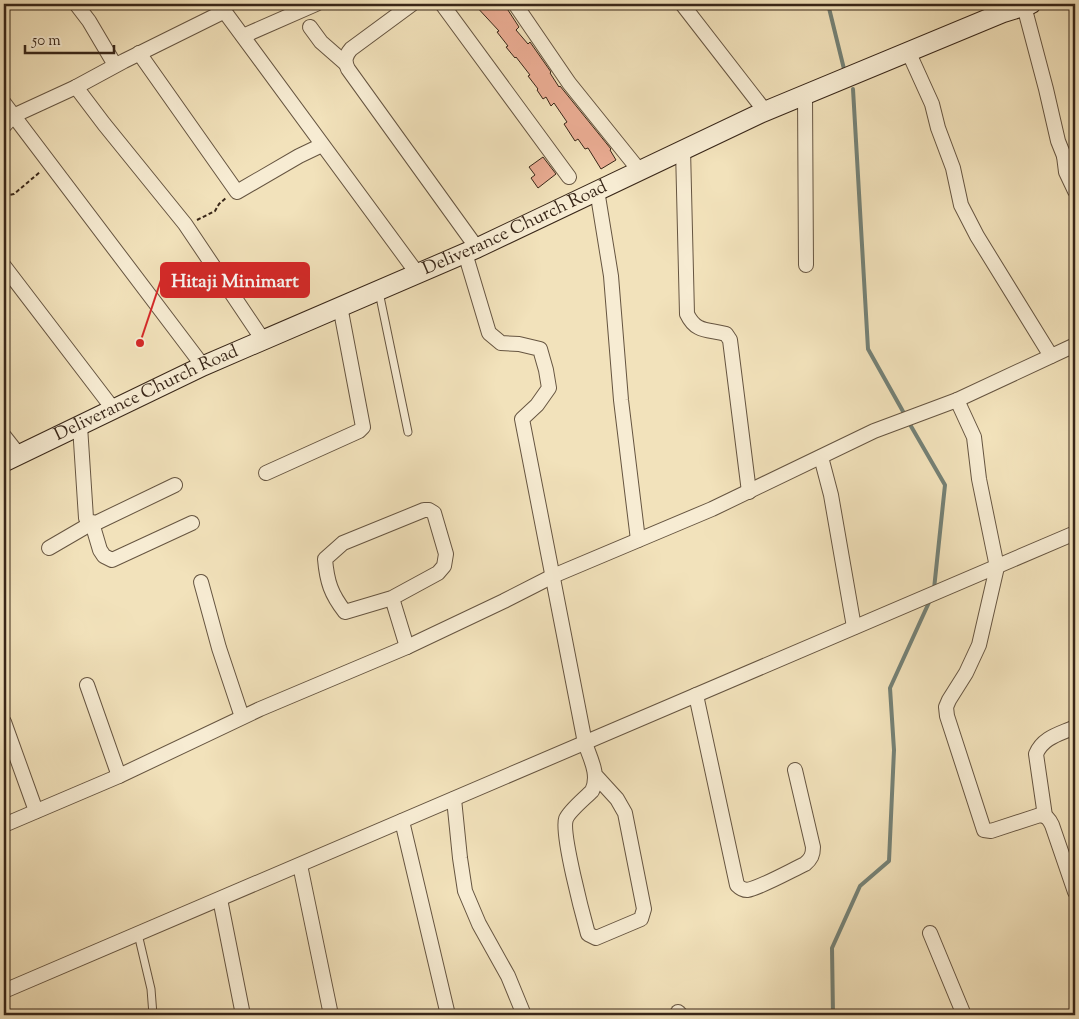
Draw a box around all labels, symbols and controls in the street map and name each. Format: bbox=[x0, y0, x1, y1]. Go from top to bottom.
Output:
scale bar bbox=[25, 22, 114, 54]
text: 50 m bbox=[31, 31, 61, 52]
street label: Deliverance Church Road bbox=[419, 175, 612, 283]
callout: Hitaji Minimart bbox=[161, 263, 309, 297]
text: Hitaji Minimart bbox=[171, 269, 299, 296]
street label: Deliverance Church Road bbox=[50, 339, 243, 449]

